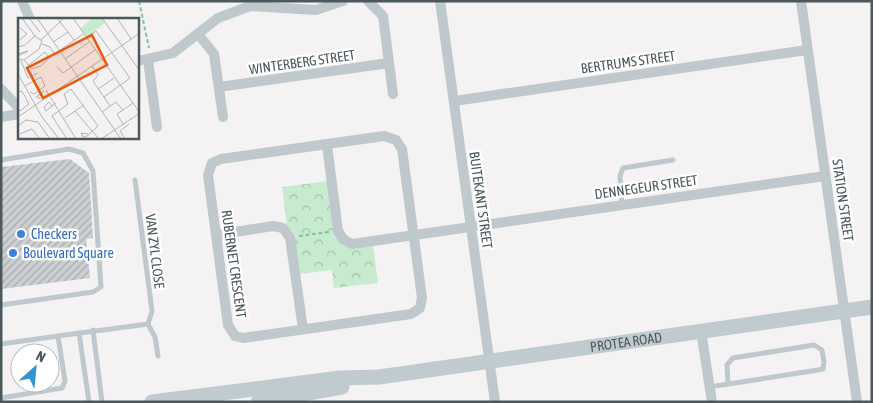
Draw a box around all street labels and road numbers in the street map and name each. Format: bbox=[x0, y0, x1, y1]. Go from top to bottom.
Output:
street label: WINTERBERG STREET bbox=[248, 47, 356, 77]
street label: BERTRUMS STREET bbox=[580, 47, 676, 77]
street label: BUITEKANT STREET bbox=[466, 150, 496, 250]
street label: STATION STREET bbox=[829, 158, 857, 242]
street label: DENNEGEUR STREET bbox=[593, 172, 699, 202]
street label: RUBERNET CRESCENT bbox=[218, 209, 250, 319]
street label: VAN ZYL CLOSE bbox=[142, 213, 168, 289]
street label: PROTEA ROAD bbox=[589, 329, 663, 355]

